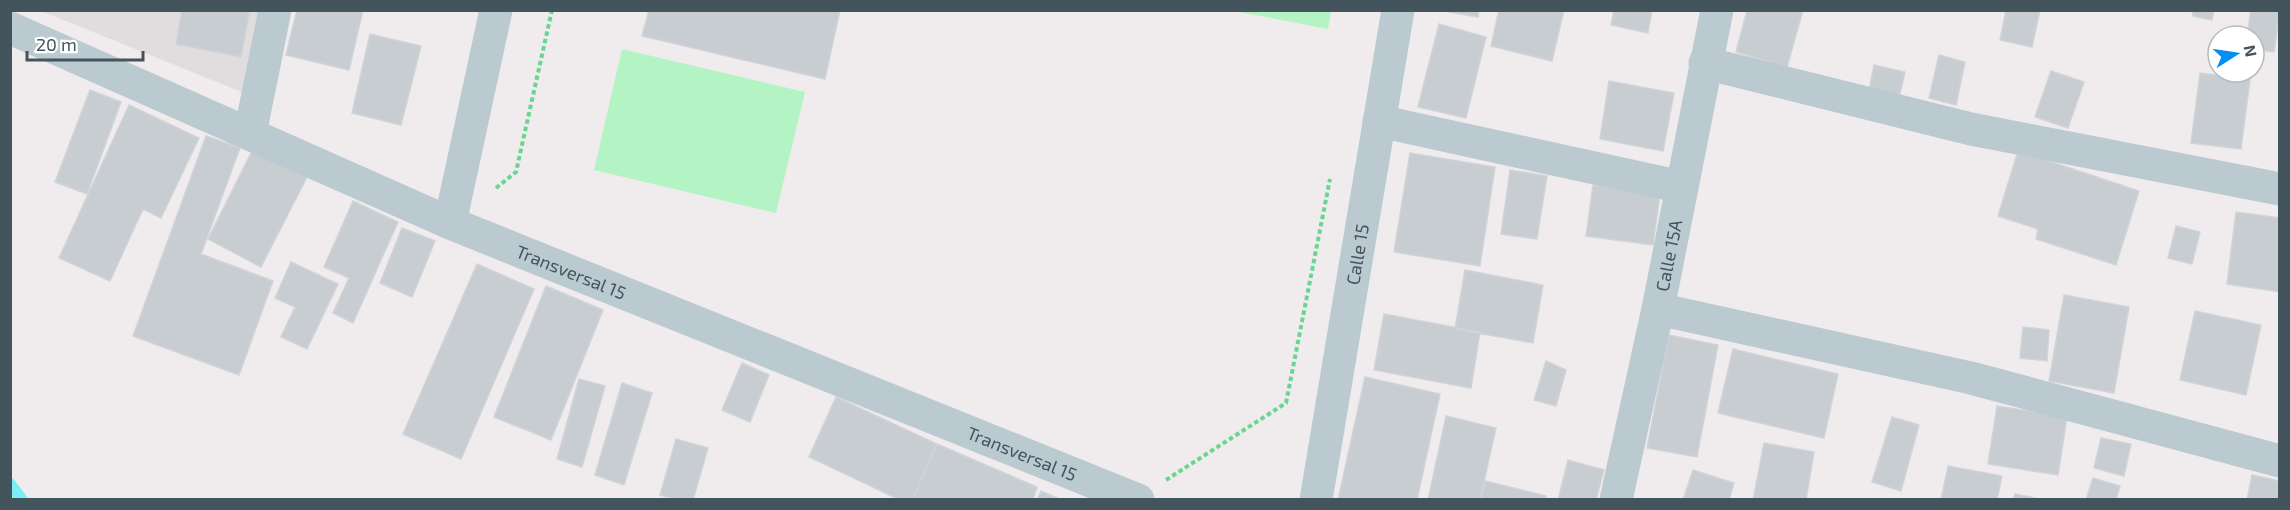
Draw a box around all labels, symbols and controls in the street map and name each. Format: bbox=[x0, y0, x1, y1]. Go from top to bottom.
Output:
scale bar bbox=[27, 24, 142, 62]
north arrow bbox=[2206, 24, 2266, 84]
text: 20 m bbox=[36, 33, 77, 55]
text: N bbox=[2241, 43, 2262, 58]
street label: Calle 15A bbox=[1651, 217, 1687, 293]
street label: Calle 15 bbox=[1341, 222, 1373, 287]
street label: Transversal 15 bbox=[513, 240, 629, 304]
street label: Transversal 15 bbox=[964, 421, 1080, 485]

